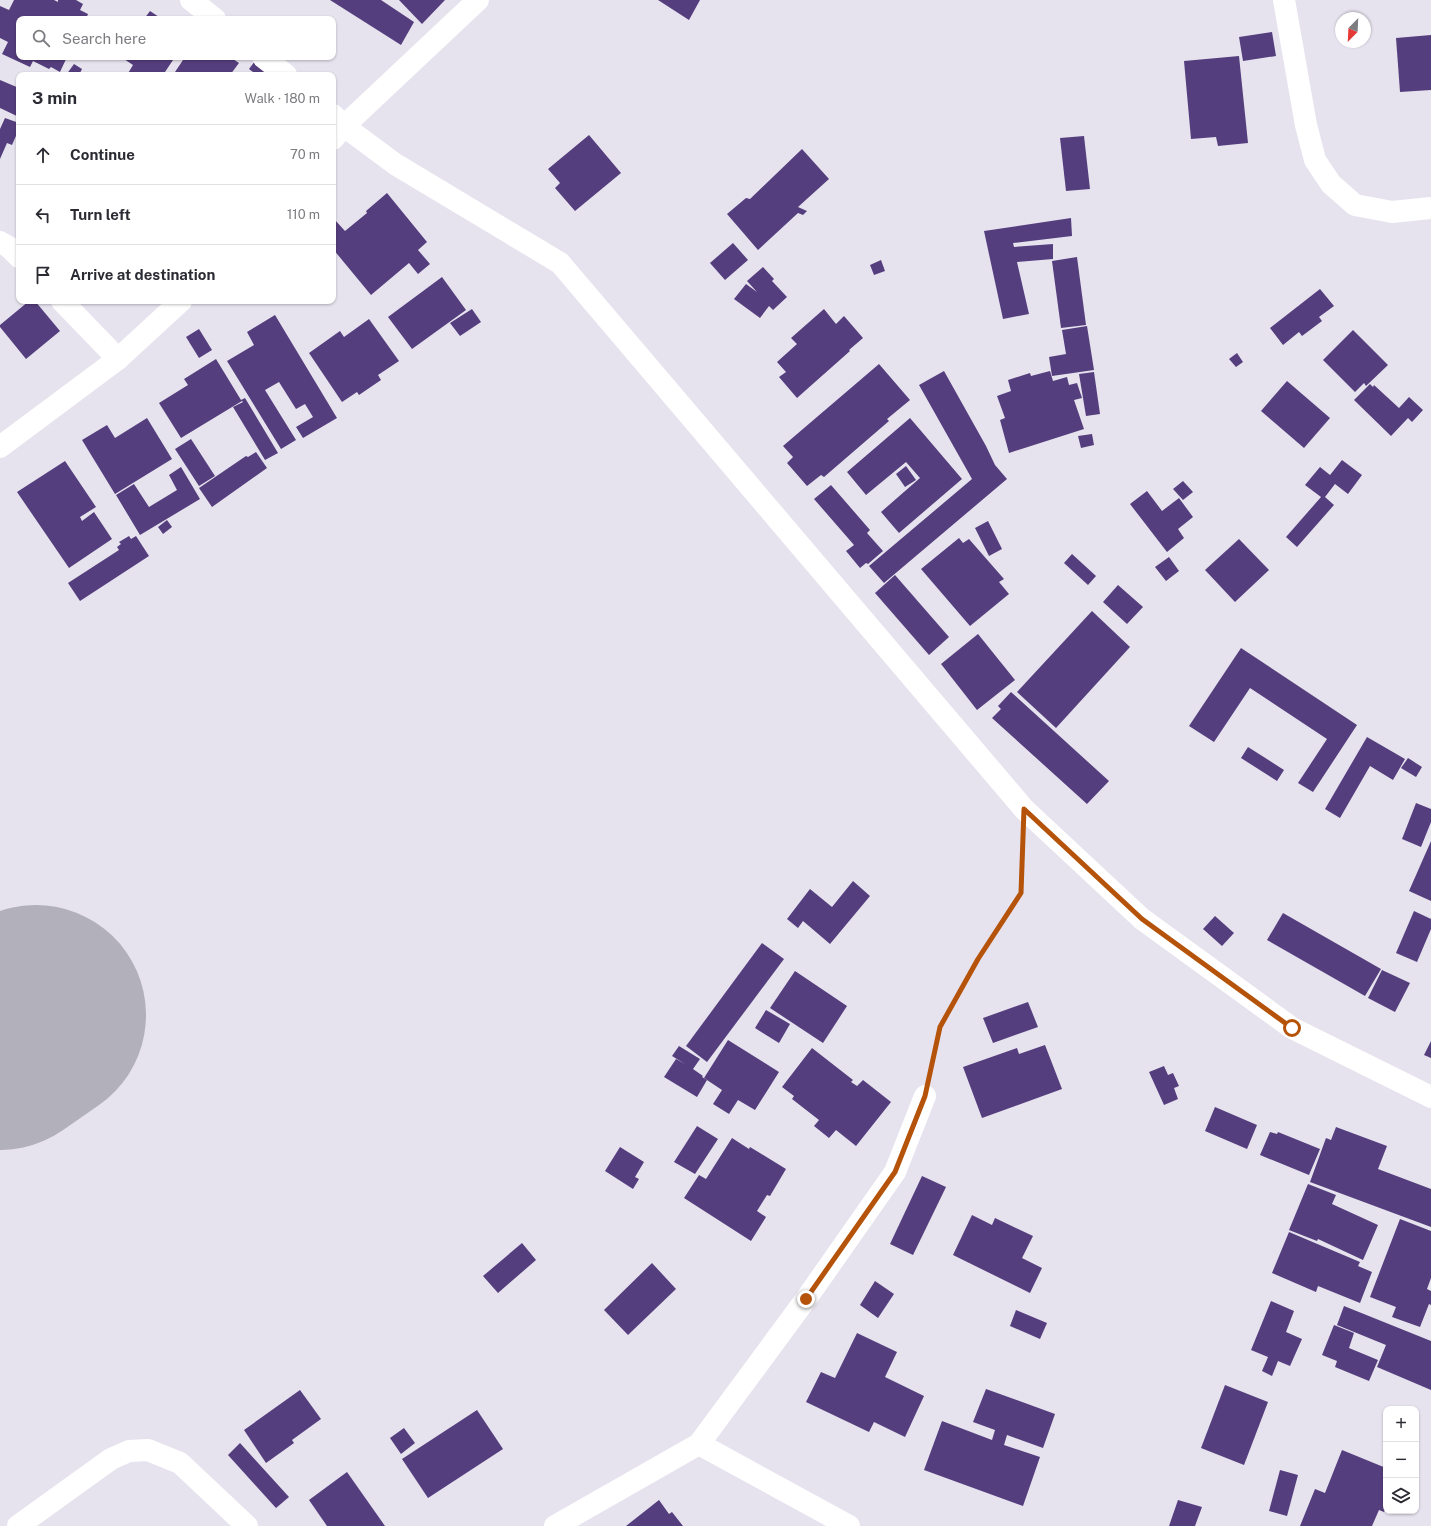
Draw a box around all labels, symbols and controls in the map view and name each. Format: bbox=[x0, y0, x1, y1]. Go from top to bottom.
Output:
north arrow bbox=[1335, 12, 1371, 48]
search box bbox=[16, 16, 336, 60]
icon: search bbox=[30, 27, 52, 49]
text: Search here bbox=[62, 30, 146, 47]
text: 3 min bbox=[32, 88, 77, 108]
text: Walk · 180 m bbox=[245, 91, 320, 106]
icon: ahead bbox=[32, 144, 54, 166]
text: Continue bbox=[70, 146, 135, 163]
text: 70 m bbox=[290, 147, 320, 162]
icon: left bbox=[32, 204, 54, 226]
text: Turn left bbox=[70, 206, 131, 223]
text: 110 m bbox=[287, 207, 320, 222]
icon: arrive bbox=[32, 264, 54, 286]
text: Arrive at destination bbox=[70, 266, 215, 283]
route start bbox=[1283, 1019, 1301, 1037]
route end bbox=[797, 1290, 815, 1308]
map controls bbox=[1383, 1406, 1419, 1514]
button: + bbox=[1383, 1406, 1419, 1442]
button: − bbox=[1383, 1442, 1419, 1478]
button: layers bbox=[1383, 1478, 1419, 1514]

